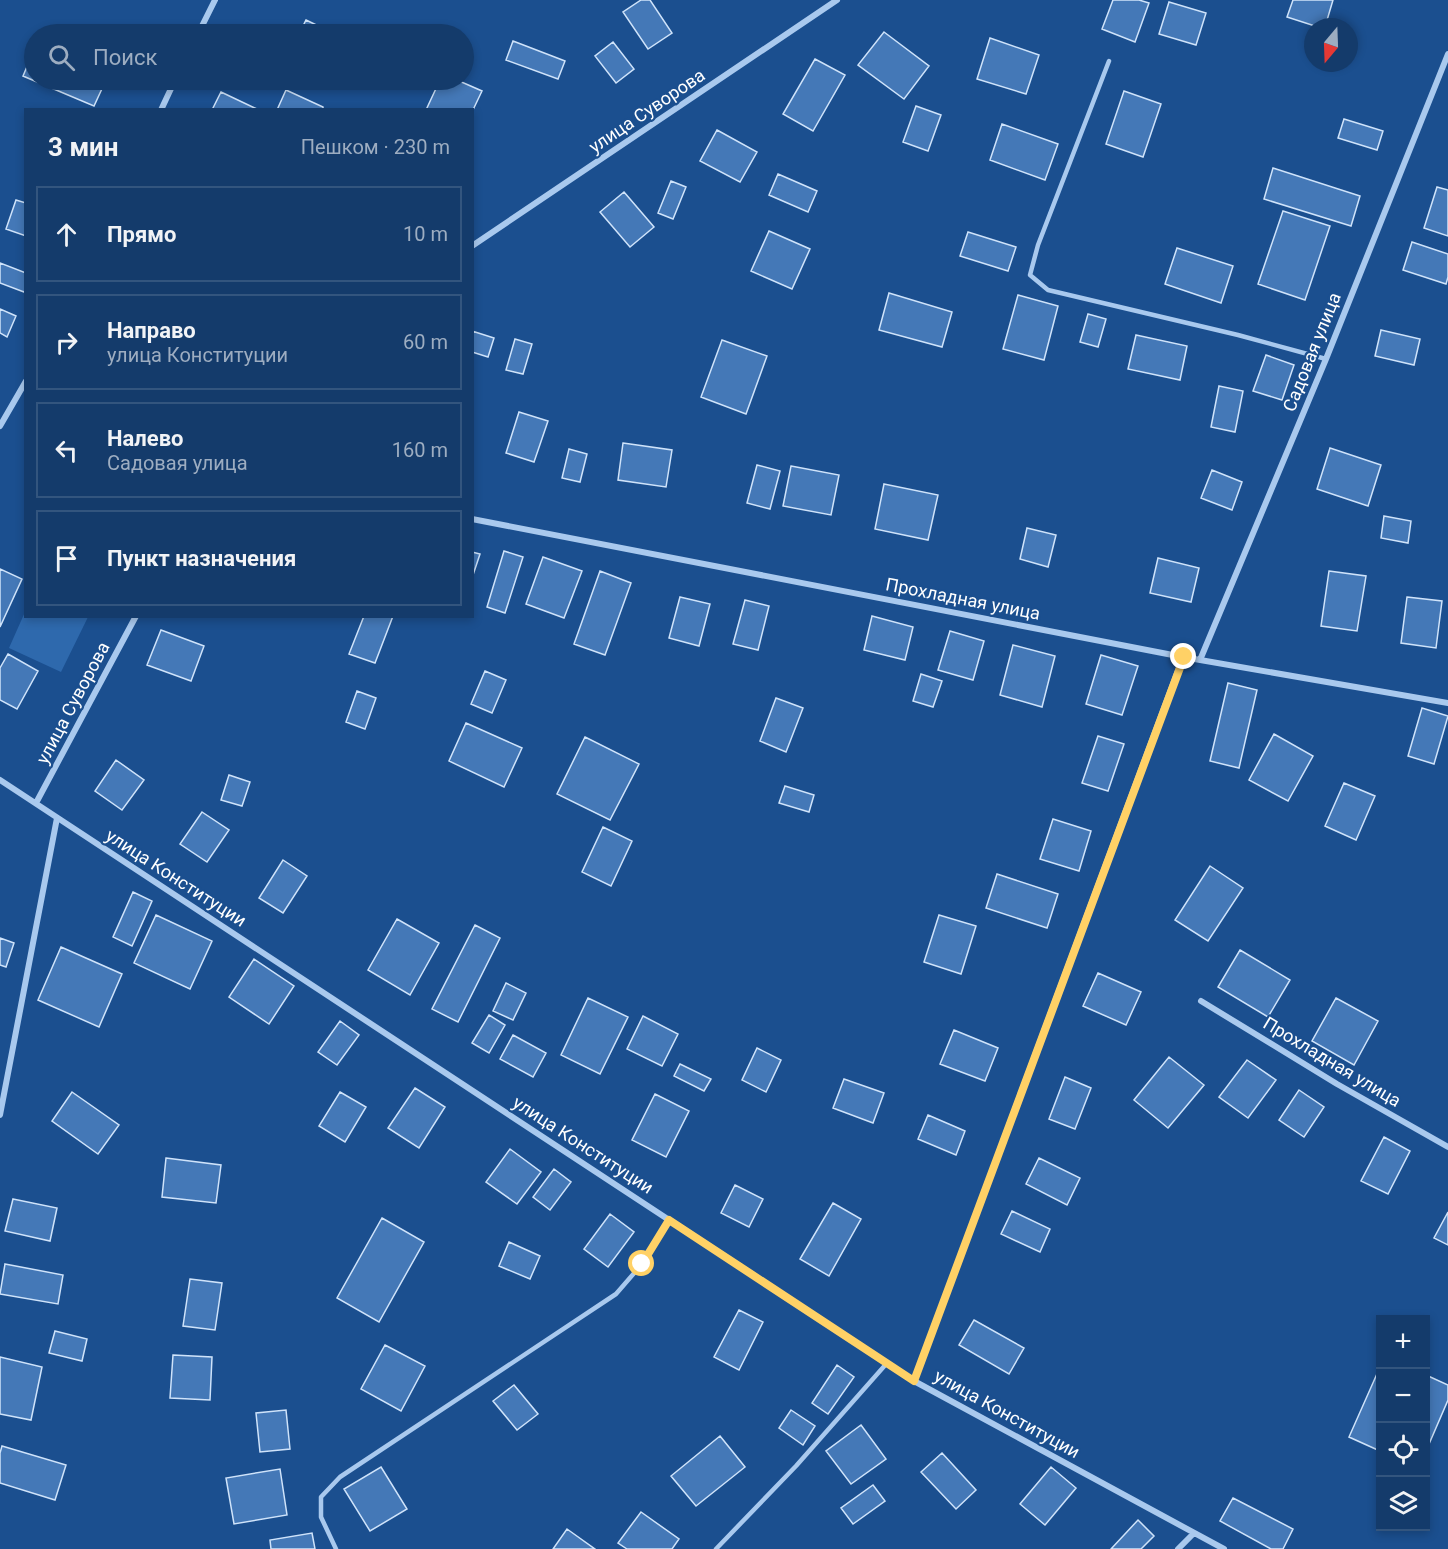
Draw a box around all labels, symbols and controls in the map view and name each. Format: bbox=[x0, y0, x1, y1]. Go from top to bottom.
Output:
north arrow bbox=[1304, 18, 1358, 72]
search box bbox=[24, 24, 474, 90]
icon: search bbox=[45, 41, 78, 74]
text: Поиск bbox=[93, 45, 157, 70]
street label: улица Суворова bbox=[585, 64, 709, 157]
text: 3 мин bbox=[48, 132, 119, 162]
text: Пешком · 230 m bbox=[301, 135, 450, 159]
icon: ahead bbox=[50, 218, 83, 251]
text: Прямо bbox=[107, 222, 176, 247]
text: 10 m bbox=[403, 222, 448, 246]
street label: Садовая улица bbox=[1278, 289, 1345, 414]
text: Направо bbox=[107, 318, 196, 343]
icon: right bbox=[50, 326, 83, 359]
text: 60 m bbox=[403, 330, 448, 354]
text: улица Конституции bbox=[107, 343, 288, 367]
text: Налево bbox=[107, 426, 184, 451]
icon: left bbox=[50, 434, 83, 467]
text: 160 m bbox=[392, 438, 448, 462]
text: Садовая улица bbox=[107, 451, 248, 475]
icon: arrive bbox=[50, 542, 83, 575]
text: Пункт назначения bbox=[107, 546, 296, 571]
street label: Прохладная улица bbox=[884, 573, 1042, 624]
street label: улица Суворова bbox=[32, 638, 114, 767]
route end bbox=[1170, 643, 1196, 669]
street label: улица Конституции bbox=[102, 824, 250, 931]
street label: Прохладная улица bbox=[1260, 1012, 1405, 1111]
street label: улица Конституции bbox=[509, 1091, 657, 1198]
route start bbox=[628, 1250, 654, 1276]
map controls bbox=[1376, 1315, 1430, 1531]
button: + bbox=[1376, 1315, 1430, 1369]
street label: улица Конституции bbox=[931, 1365, 1084, 1462]
button: − bbox=[1376, 1369, 1430, 1423]
button: locate bbox=[1376, 1423, 1430, 1477]
button: layers bbox=[1376, 1477, 1430, 1531]

